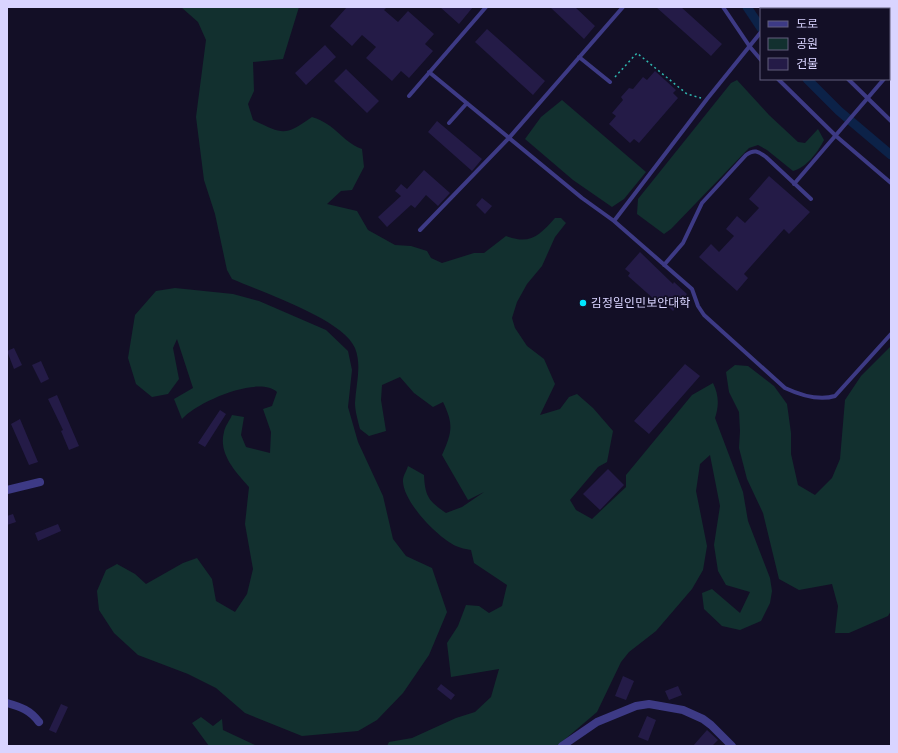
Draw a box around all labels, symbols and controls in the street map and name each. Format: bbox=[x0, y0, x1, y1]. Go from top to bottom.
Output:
legend bbox=[760, 8, 890, 80]
text: 도로 bbox=[796, 17, 818, 31]
text: 공원 bbox=[796, 37, 818, 51]
text: 건물 bbox=[796, 57, 818, 71]
place label: 김정일인민보안대학 bbox=[591, 296, 690, 310]
marker: 김정일인민보안대학 bbox=[578, 298, 588, 308]

